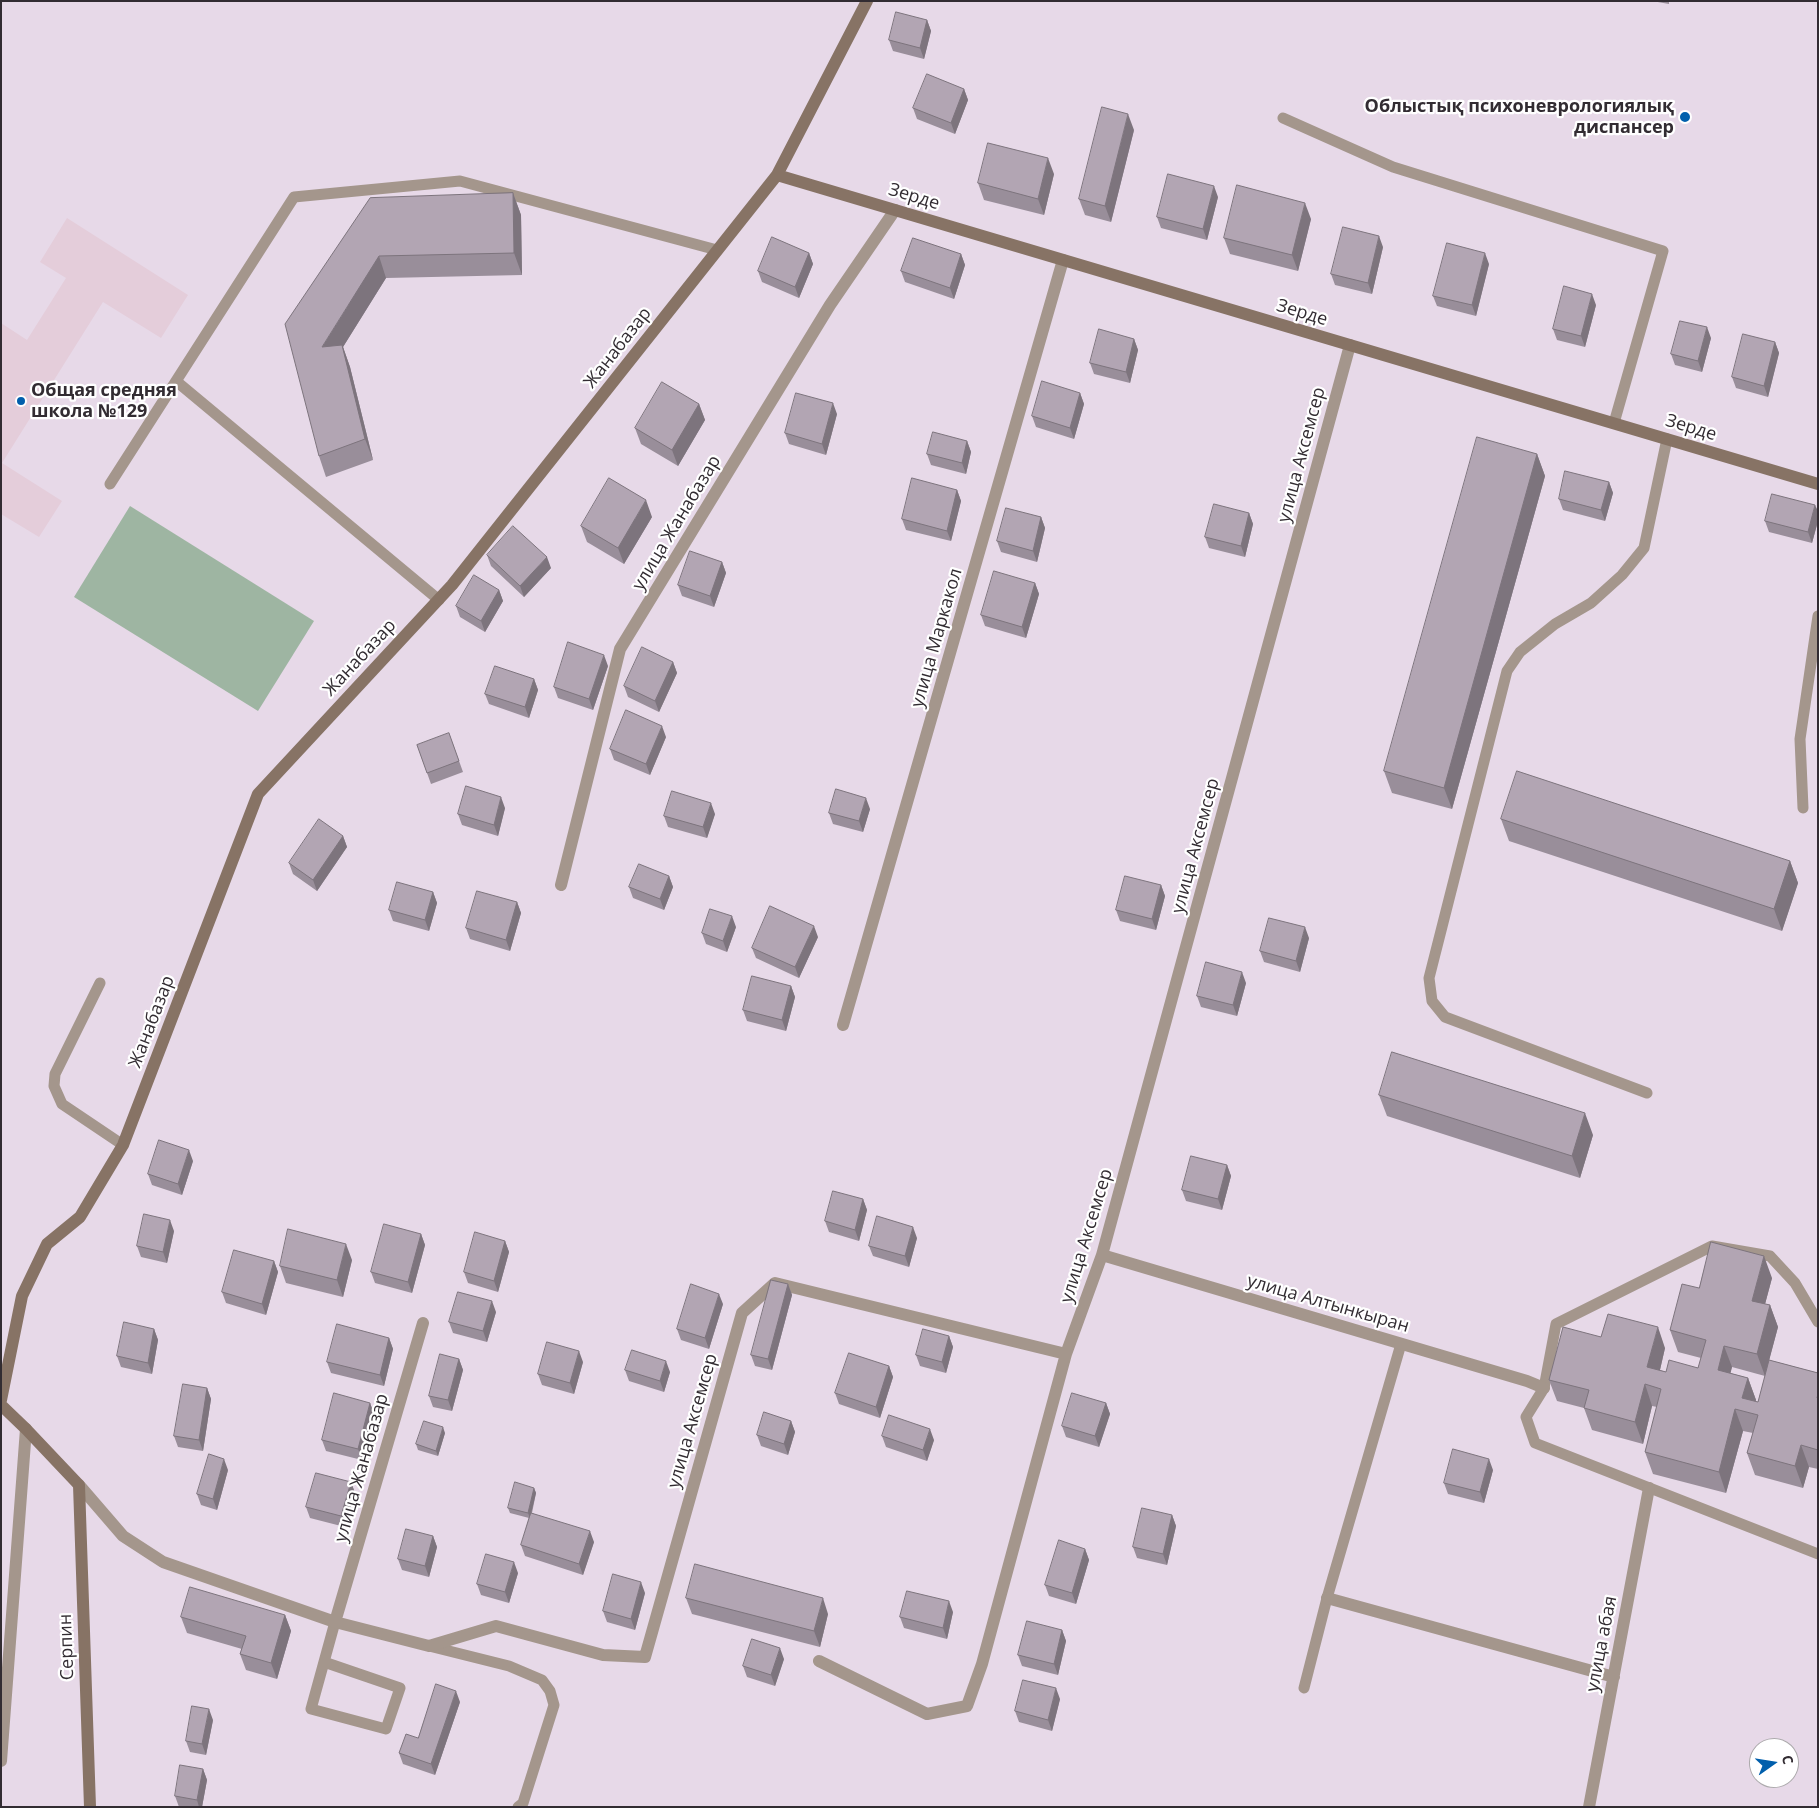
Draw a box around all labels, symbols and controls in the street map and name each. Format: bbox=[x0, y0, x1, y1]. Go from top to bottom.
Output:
place label: Облыстық психоневрологиялық диспансер bbox=[1365, 96, 1674, 138]
marker: Облыстық психоневрологиялық диспансер bbox=[1678, 110, 1692, 124]
street label: Зерде bbox=[886, 179, 942, 215]
street label: Зерде bbox=[1274, 295, 1330, 331]
street label: Жанабазар bbox=[580, 303, 656, 393]
place label: Общая средняя школа №129 bbox=[31, 380, 177, 422]
street label: улица Аксемсер bbox=[1274, 385, 1330, 525]
marker: Общая средняя школа №129 bbox=[15, 395, 27, 407]
street label: Зерде bbox=[1663, 410, 1719, 446]
street label: улица Жанабазар bbox=[628, 452, 726, 594]
street label: улица Маркакол bbox=[907, 566, 967, 710]
street label: Жанабазар bbox=[319, 615, 401, 701]
street label: улица Аксемсер bbox=[1168, 776, 1224, 916]
street label: Жанабазар bbox=[125, 973, 179, 1071]
street label: улица Аксемсер bbox=[1056, 1166, 1118, 1306]
street label: улица Алтынкыран bbox=[1244, 1271, 1412, 1337]
street label: улица Аксемсер bbox=[663, 1351, 723, 1491]
street label: улица Жанабазар bbox=[330, 1391, 394, 1545]
street label: улица абая bbox=[1582, 1594, 1622, 1694]
street label: Серпин bbox=[55, 1613, 79, 1681]
north arrow bbox=[1749, 1738, 1799, 1788]
text: С bbox=[1778, 1753, 1798, 1766]

